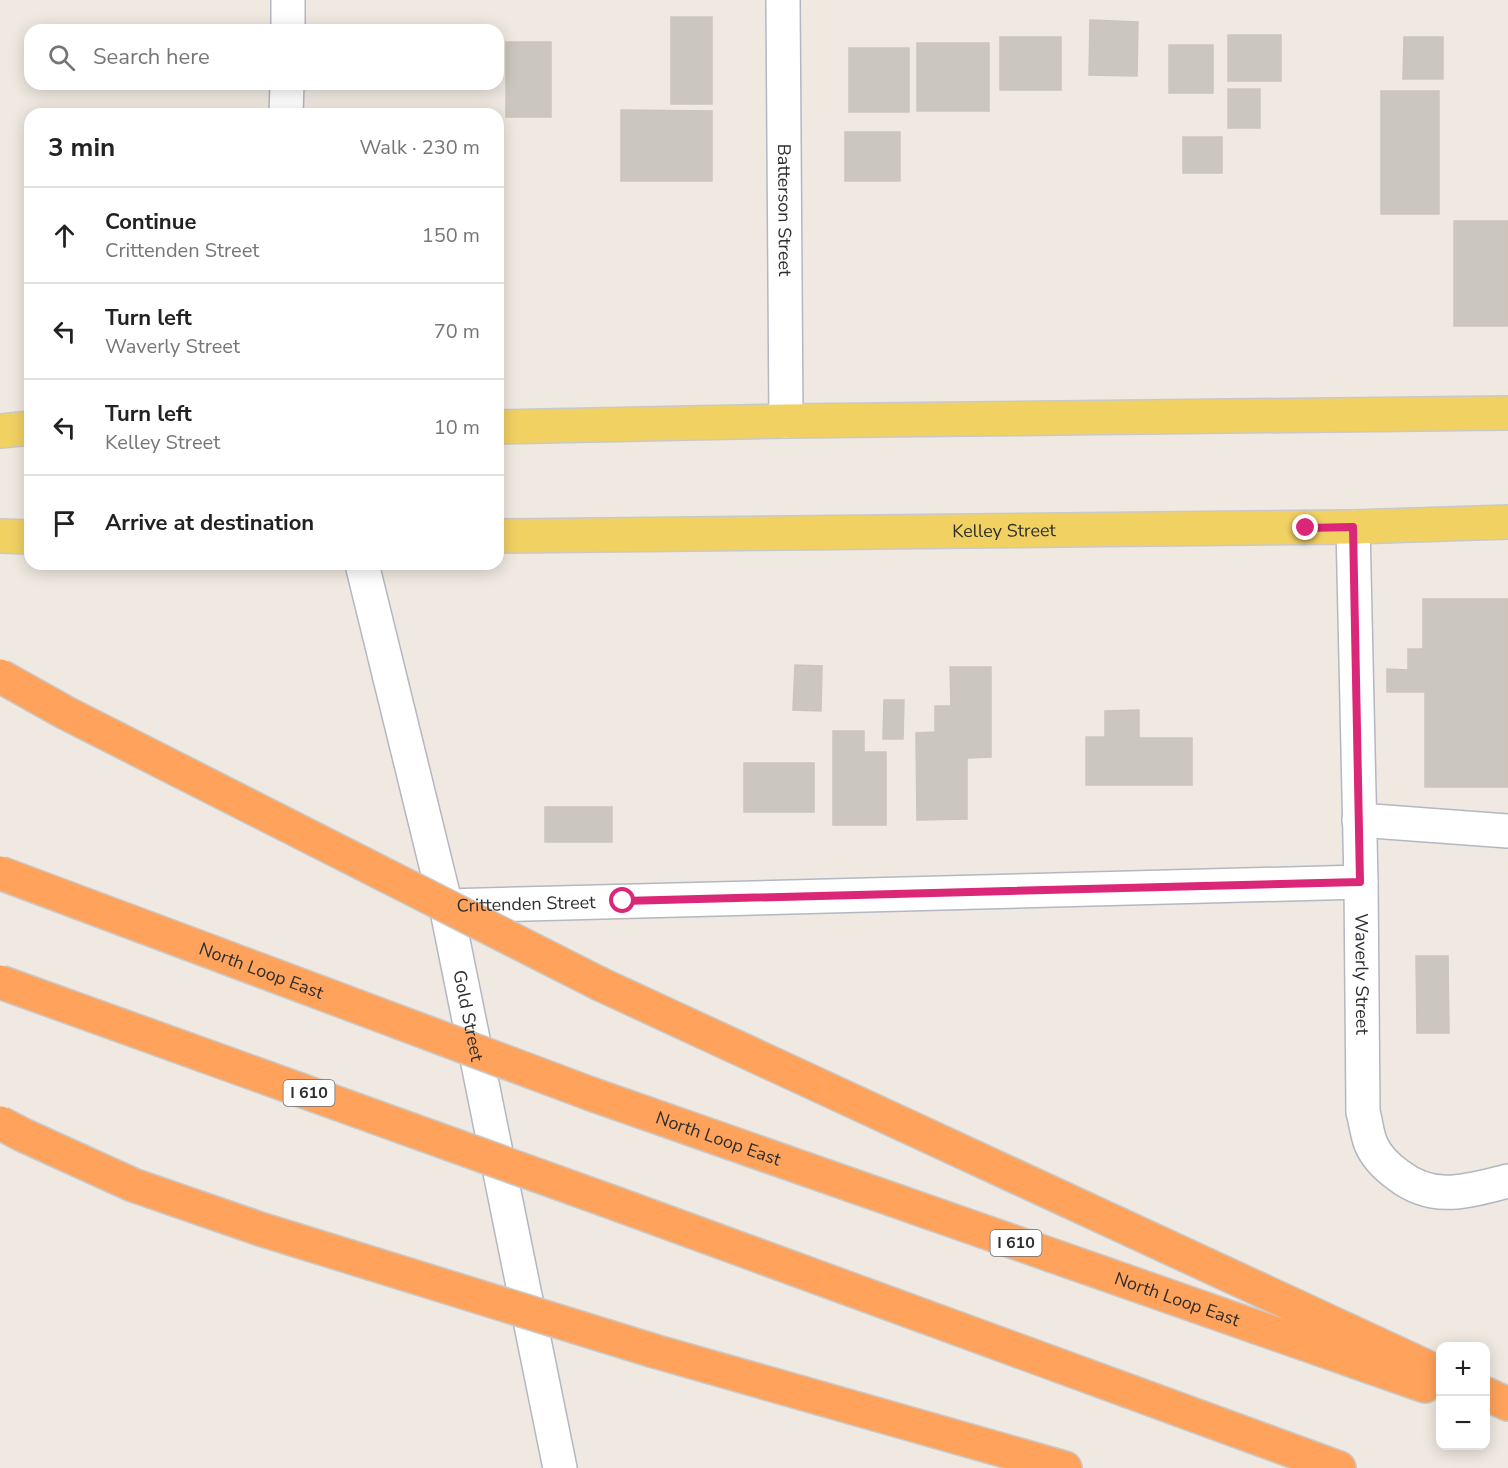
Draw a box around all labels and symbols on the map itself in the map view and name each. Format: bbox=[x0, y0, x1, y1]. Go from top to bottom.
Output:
street label: Batterson Street bbox=[772, 144, 797, 277]
route end bbox=[1292, 514, 1318, 540]
street label: Kelley Street bbox=[952, 518, 1057, 543]
route start bbox=[609, 887, 635, 913]
street label: Crittenden Street bbox=[456, 890, 596, 918]
street label: Waverly Street bbox=[1349, 913, 1374, 1036]
street label: North Loop East bbox=[196, 937, 328, 1005]
street label: Gold Street bbox=[447, 968, 489, 1064]
road number: I 610 bbox=[284, 1080, 334, 1106]
street label: North Loop East bbox=[653, 1106, 785, 1172]
road number: I 610 bbox=[990, 1230, 1042, 1256]
street label: North Loop East bbox=[1111, 1266, 1244, 1332]

